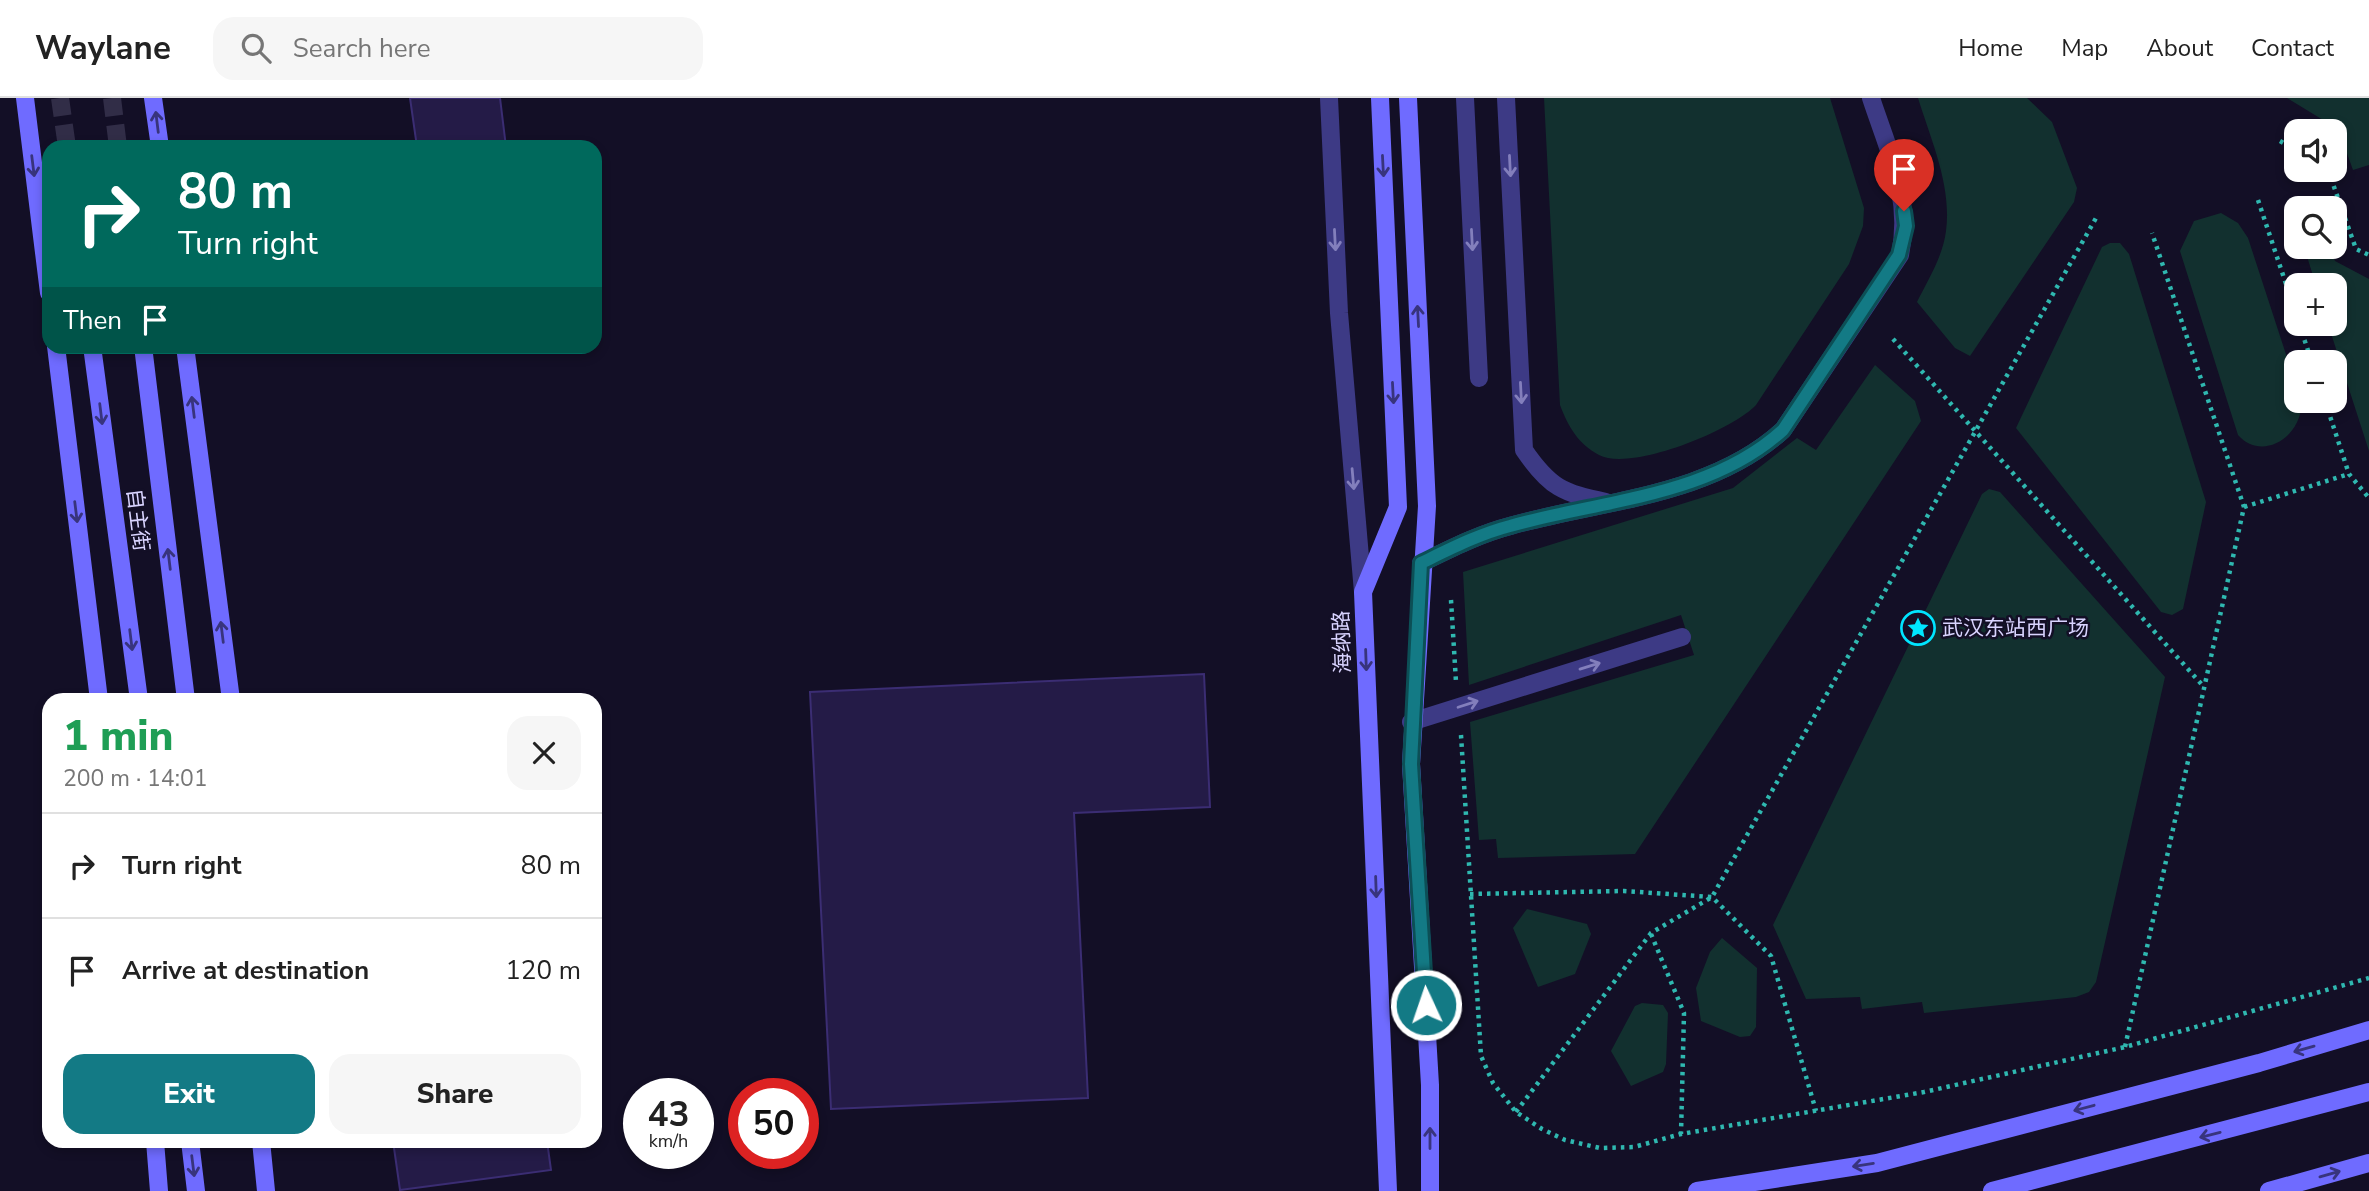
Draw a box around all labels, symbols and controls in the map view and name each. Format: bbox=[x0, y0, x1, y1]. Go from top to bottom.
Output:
search box bbox=[213, 17, 703, 80]
text: Waylane bbox=[35, 26, 171, 71]
icon: search bbox=[237, 29, 275, 67]
text: Search here bbox=[293, 31, 431, 66]
text: Home bbox=[1958, 32, 2023, 64]
text: Map bbox=[2061, 32, 2108, 64]
text: About bbox=[2146, 32, 2213, 64]
text: Contact bbox=[2251, 32, 2334, 64]
one-way arrow bbox=[150, 112, 163, 134]
map controls bbox=[2284, 119, 2347, 413]
button: sound bbox=[2284, 119, 2347, 182]
pin bbox=[1874, 139, 1934, 211]
icon: arrive bbox=[1885, 150, 1923, 188]
one-way arrow bbox=[27, 154, 40, 177]
one-way arrow bbox=[1377, 154, 1390, 177]
one-way arrow bbox=[1503, 154, 1516, 177]
text: 80 m bbox=[178, 158, 293, 225]
icon: right bbox=[63, 168, 154, 259]
button: search bbox=[2284, 196, 2347, 259]
text: Turn right bbox=[178, 222, 318, 265]
one-way arrow bbox=[1329, 228, 1342, 251]
one-way arrow bbox=[1466, 228, 1479, 250]
button: + bbox=[2284, 273, 2347, 336]
icon: arrive bbox=[136, 301, 174, 339]
text: Then bbox=[63, 303, 122, 338]
one-way arrow bbox=[1411, 305, 1424, 328]
button: − bbox=[2284, 350, 2347, 413]
one-way arrow bbox=[1387, 382, 1400, 405]
one-way arrow bbox=[1515, 382, 1528, 404]
one-way arrow bbox=[187, 396, 200, 419]
one-way arrow bbox=[95, 402, 108, 425]
one-way arrow bbox=[1347, 467, 1360, 490]
street label: 自主街 bbox=[120, 487, 156, 553]
one-way arrow bbox=[69, 500, 82, 522]
one-way arrow bbox=[162, 548, 175, 571]
place icon: 武汉东站西广场 bbox=[1899, 609, 1937, 647]
street label: 海纳路 bbox=[1327, 610, 1357, 674]
place label: 武汉东站西广场 bbox=[1942, 614, 2089, 642]
one-way arrow bbox=[216, 621, 229, 644]
one-way arrow bbox=[124, 628, 137, 651]
one-way arrow bbox=[1360, 648, 1373, 671]
one-way arrow bbox=[1579, 658, 1601, 671]
one-way arrow bbox=[1457, 697, 1479, 710]
text: 1 min bbox=[63, 708, 173, 765]
button: close bbox=[507, 716, 581, 790]
text: 200 m · 14:01 bbox=[63, 763, 208, 794]
icon: right bbox=[63, 847, 101, 885]
text: Turn right bbox=[122, 848, 241, 883]
text: 80 m bbox=[521, 848, 581, 883]
one-way arrow bbox=[1369, 875, 1382, 898]
icon: arrive bbox=[63, 952, 101, 990]
text: Arrive at destination bbox=[122, 953, 369, 988]
text: 120 m bbox=[505, 953, 581, 988]
position arrow bbox=[1389, 968, 1463, 1042]
one-way arrow bbox=[2293, 1044, 2315, 1057]
button: Exit bbox=[63, 1054, 315, 1134]
button: Share bbox=[329, 1054, 581, 1134]
speed limit sign: 50 bbox=[728, 1078, 819, 1169]
text: 43 bbox=[647, 1091, 690, 1138]
one-way arrow bbox=[2073, 1102, 2095, 1115]
one-way arrow bbox=[1423, 1127, 1437, 1150]
text: km/h bbox=[649, 1129, 688, 1153]
one-way arrow bbox=[2199, 1129, 2222, 1142]
one-way arrow bbox=[187, 1154, 200, 1177]
one-way arrow bbox=[1852, 1159, 1875, 1172]
one-way arrow bbox=[2318, 1167, 2340, 1180]

